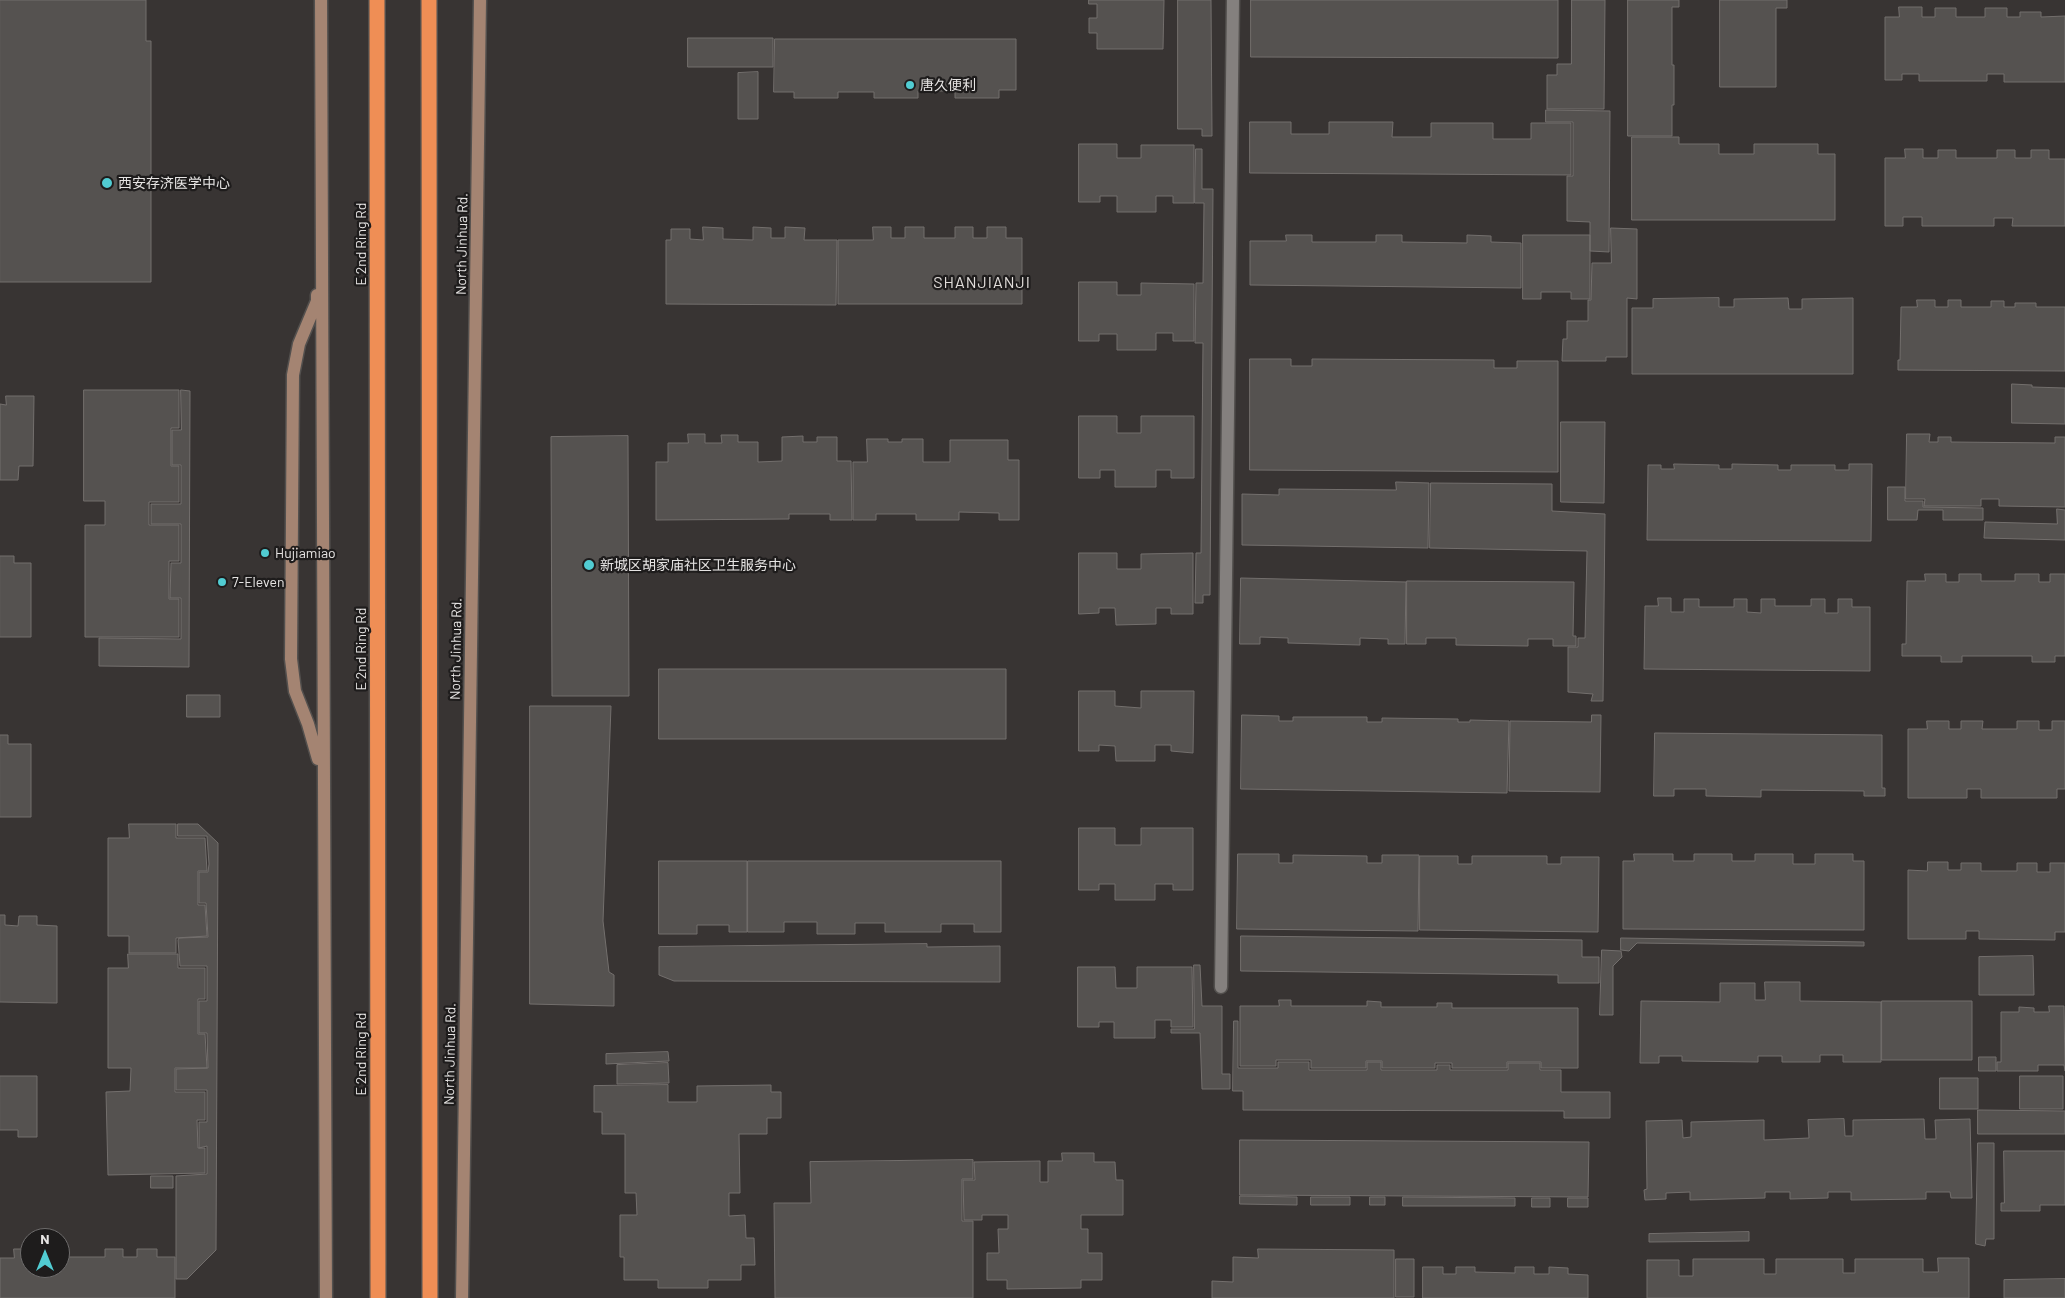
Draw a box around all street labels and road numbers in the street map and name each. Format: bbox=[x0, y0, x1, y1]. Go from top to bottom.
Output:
street label: North Jinhua Rd. bbox=[453, 193, 471, 295]
street label: E 2nd Ring Rd bbox=[353, 203, 369, 285]
street label: North Jinhua Rd. bbox=[447, 598, 465, 700]
street label: E 2nd Ring Rd bbox=[353, 608, 369, 690]
street label: North Jinhua Rd. bbox=[441, 1003, 459, 1105]
street label: E 2nd Ring Rd bbox=[353, 1013, 369, 1095]

